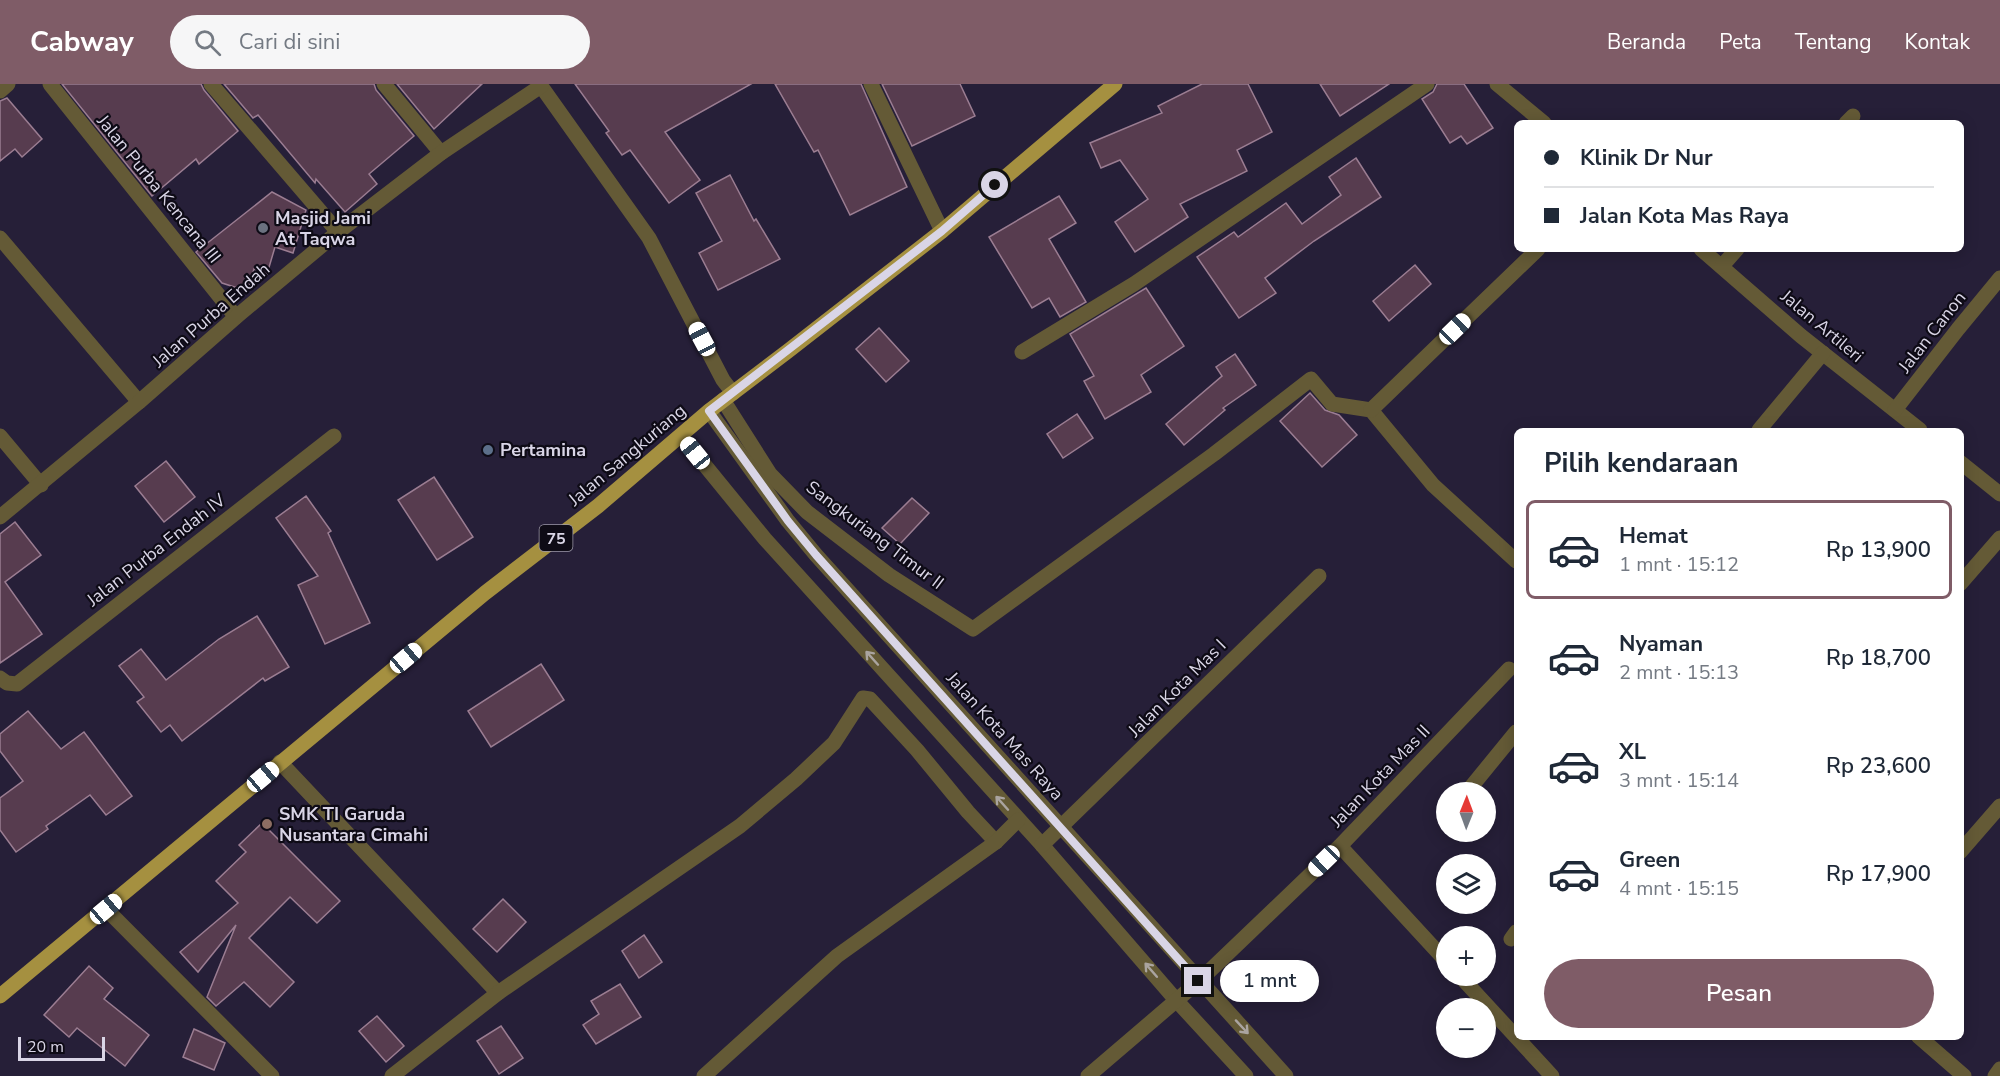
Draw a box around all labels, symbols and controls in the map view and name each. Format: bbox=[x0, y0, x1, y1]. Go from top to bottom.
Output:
search box bbox=[170, 15, 590, 69]
text: Cabway bbox=[30, 23, 134, 61]
icon: search bbox=[191, 26, 224, 59]
text: Cari di sini bbox=[239, 27, 340, 57]
text: Beranda bbox=[1607, 28, 1686, 56]
text: Peta bbox=[1719, 28, 1762, 56]
text: Tentang bbox=[1795, 28, 1872, 56]
text: Kontak bbox=[1905, 28, 1970, 56]
street label: Jalan Purba Kencana III bbox=[91, 109, 226, 268]
text: Klinik Dr Nur bbox=[1580, 143, 1713, 173]
route start bbox=[981, 171, 1008, 198]
text: Jalan Kota Mas Raya bbox=[1580, 201, 1789, 231]
place label: Masjid Jami At Taqwa bbox=[275, 206, 371, 251]
marker: Masjid Jami At Taqwa bbox=[256, 221, 270, 235]
street label: Jalan Purba Endah bbox=[146, 257, 275, 373]
street label: Jalan Artileri bbox=[1775, 284, 1868, 368]
street label: Jalan Canon bbox=[1892, 286, 1971, 378]
car bbox=[1436, 310, 1474, 348]
car bbox=[686, 319, 718, 359]
street label: Jalan Sangkuriang bbox=[562, 399, 691, 512]
car bbox=[677, 433, 713, 473]
place label: Pertamina bbox=[500, 438, 586, 462]
marker: Pertamina bbox=[481, 443, 495, 457]
text: Pilih kendaraan bbox=[1544, 445, 1738, 482]
street label: Sangkuriang Timur II bbox=[801, 475, 949, 595]
street label: Jalan Purba Endah IV bbox=[81, 488, 231, 612]
text: Hemat bbox=[1619, 521, 1688, 551]
icon: car bbox=[1547, 523, 1601, 577]
road number: 75 bbox=[540, 525, 572, 551]
text: Rp 13,900 bbox=[1826, 535, 1931, 565]
text: 1 mnt · 15:12 bbox=[1619, 551, 1739, 578]
text: Nyaman bbox=[1619, 629, 1703, 659]
icon: car bbox=[1547, 631, 1601, 685]
street label: Jalan Kota Mas I bbox=[1122, 634, 1231, 743]
car bbox=[386, 640, 426, 676]
text: Rp 18,700 bbox=[1826, 643, 1931, 673]
one-way arrow bbox=[865, 651, 879, 666]
text: 2 mnt · 15:13 bbox=[1619, 659, 1739, 686]
street label: Jalan Kota Mas Raya bbox=[940, 666, 1069, 805]
street label: Jalan Kota Mas II bbox=[1324, 719, 1435, 833]
text: XL bbox=[1619, 737, 1646, 767]
icon: car bbox=[1547, 739, 1601, 793]
text: Rp 23,600 bbox=[1826, 751, 1931, 781]
car bbox=[243, 759, 283, 795]
text: 3 mnt · 15:14 bbox=[1619, 767, 1739, 794]
north arrow bbox=[1436, 782, 1496, 842]
map controls bbox=[1436, 782, 1496, 1058]
one-way arrow bbox=[995, 796, 1009, 811]
place label: SMK TI Garuda Nusantara Cimahi bbox=[279, 802, 428, 847]
marker: SMK TI Garuda Nusantara Cimahi bbox=[260, 817, 274, 831]
car bbox=[1305, 842, 1343, 880]
text: Green bbox=[1619, 845, 1680, 875]
icon: car bbox=[1547, 847, 1601, 901]
button: layers bbox=[1436, 854, 1496, 914]
text: Rp 17,900 bbox=[1826, 859, 1931, 889]
text: 4 mnt · 15:15 bbox=[1619, 875, 1739, 902]
car bbox=[86, 891, 126, 927]
button: + bbox=[1436, 926, 1496, 986]
button: Pesan bbox=[1544, 959, 1934, 1028]
callout: 1 mnt bbox=[1219, 960, 1318, 1002]
one-way arrow bbox=[1144, 963, 1158, 978]
route end bbox=[1184, 967, 1211, 994]
text: 1 mnt bbox=[1243, 967, 1296, 994]
button: − bbox=[1436, 998, 1496, 1058]
one-way arrow bbox=[1234, 1020, 1249, 1035]
scale bar bbox=[18, 1034, 105, 1062]
text: 20 m bbox=[27, 1036, 64, 1058]

